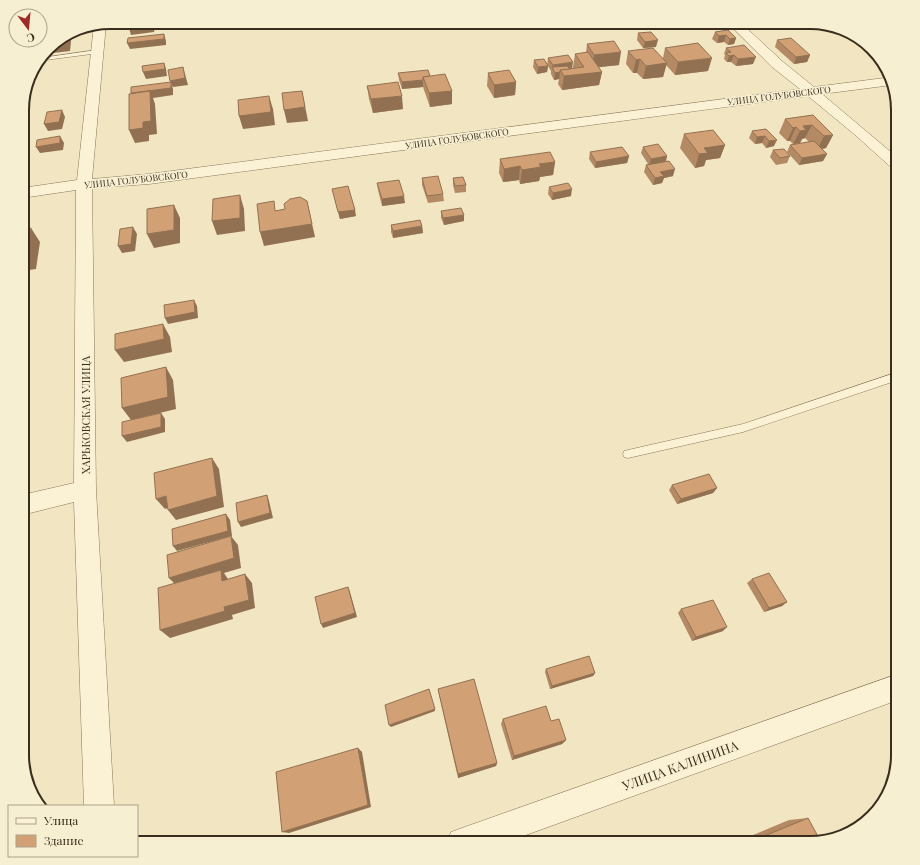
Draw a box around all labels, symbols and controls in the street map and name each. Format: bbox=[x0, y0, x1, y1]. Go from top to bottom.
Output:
north arrow bbox=[8, 8, 48, 48]
text: С bbox=[25, 30, 37, 46]
street label: УЛИЦА ГОЛУБОВСКОГО bbox=[726, 83, 832, 107]
street label: УЛИЦА ГОЛУБОВСКОГО bbox=[404, 125, 510, 151]
street label: УЛИЦА ГОЛУБОВСКОГО bbox=[83, 168, 189, 191]
street label: ХАРЬКОВСКАЯ УЛИЦА bbox=[78, 356, 93, 474]
street label: УЛИЦА КАЛИНИНА bbox=[619, 736, 741, 794]
legend bbox=[8, 805, 138, 857]
text: Улица bbox=[43, 812, 78, 828]
text: Здание bbox=[44, 832, 84, 848]

